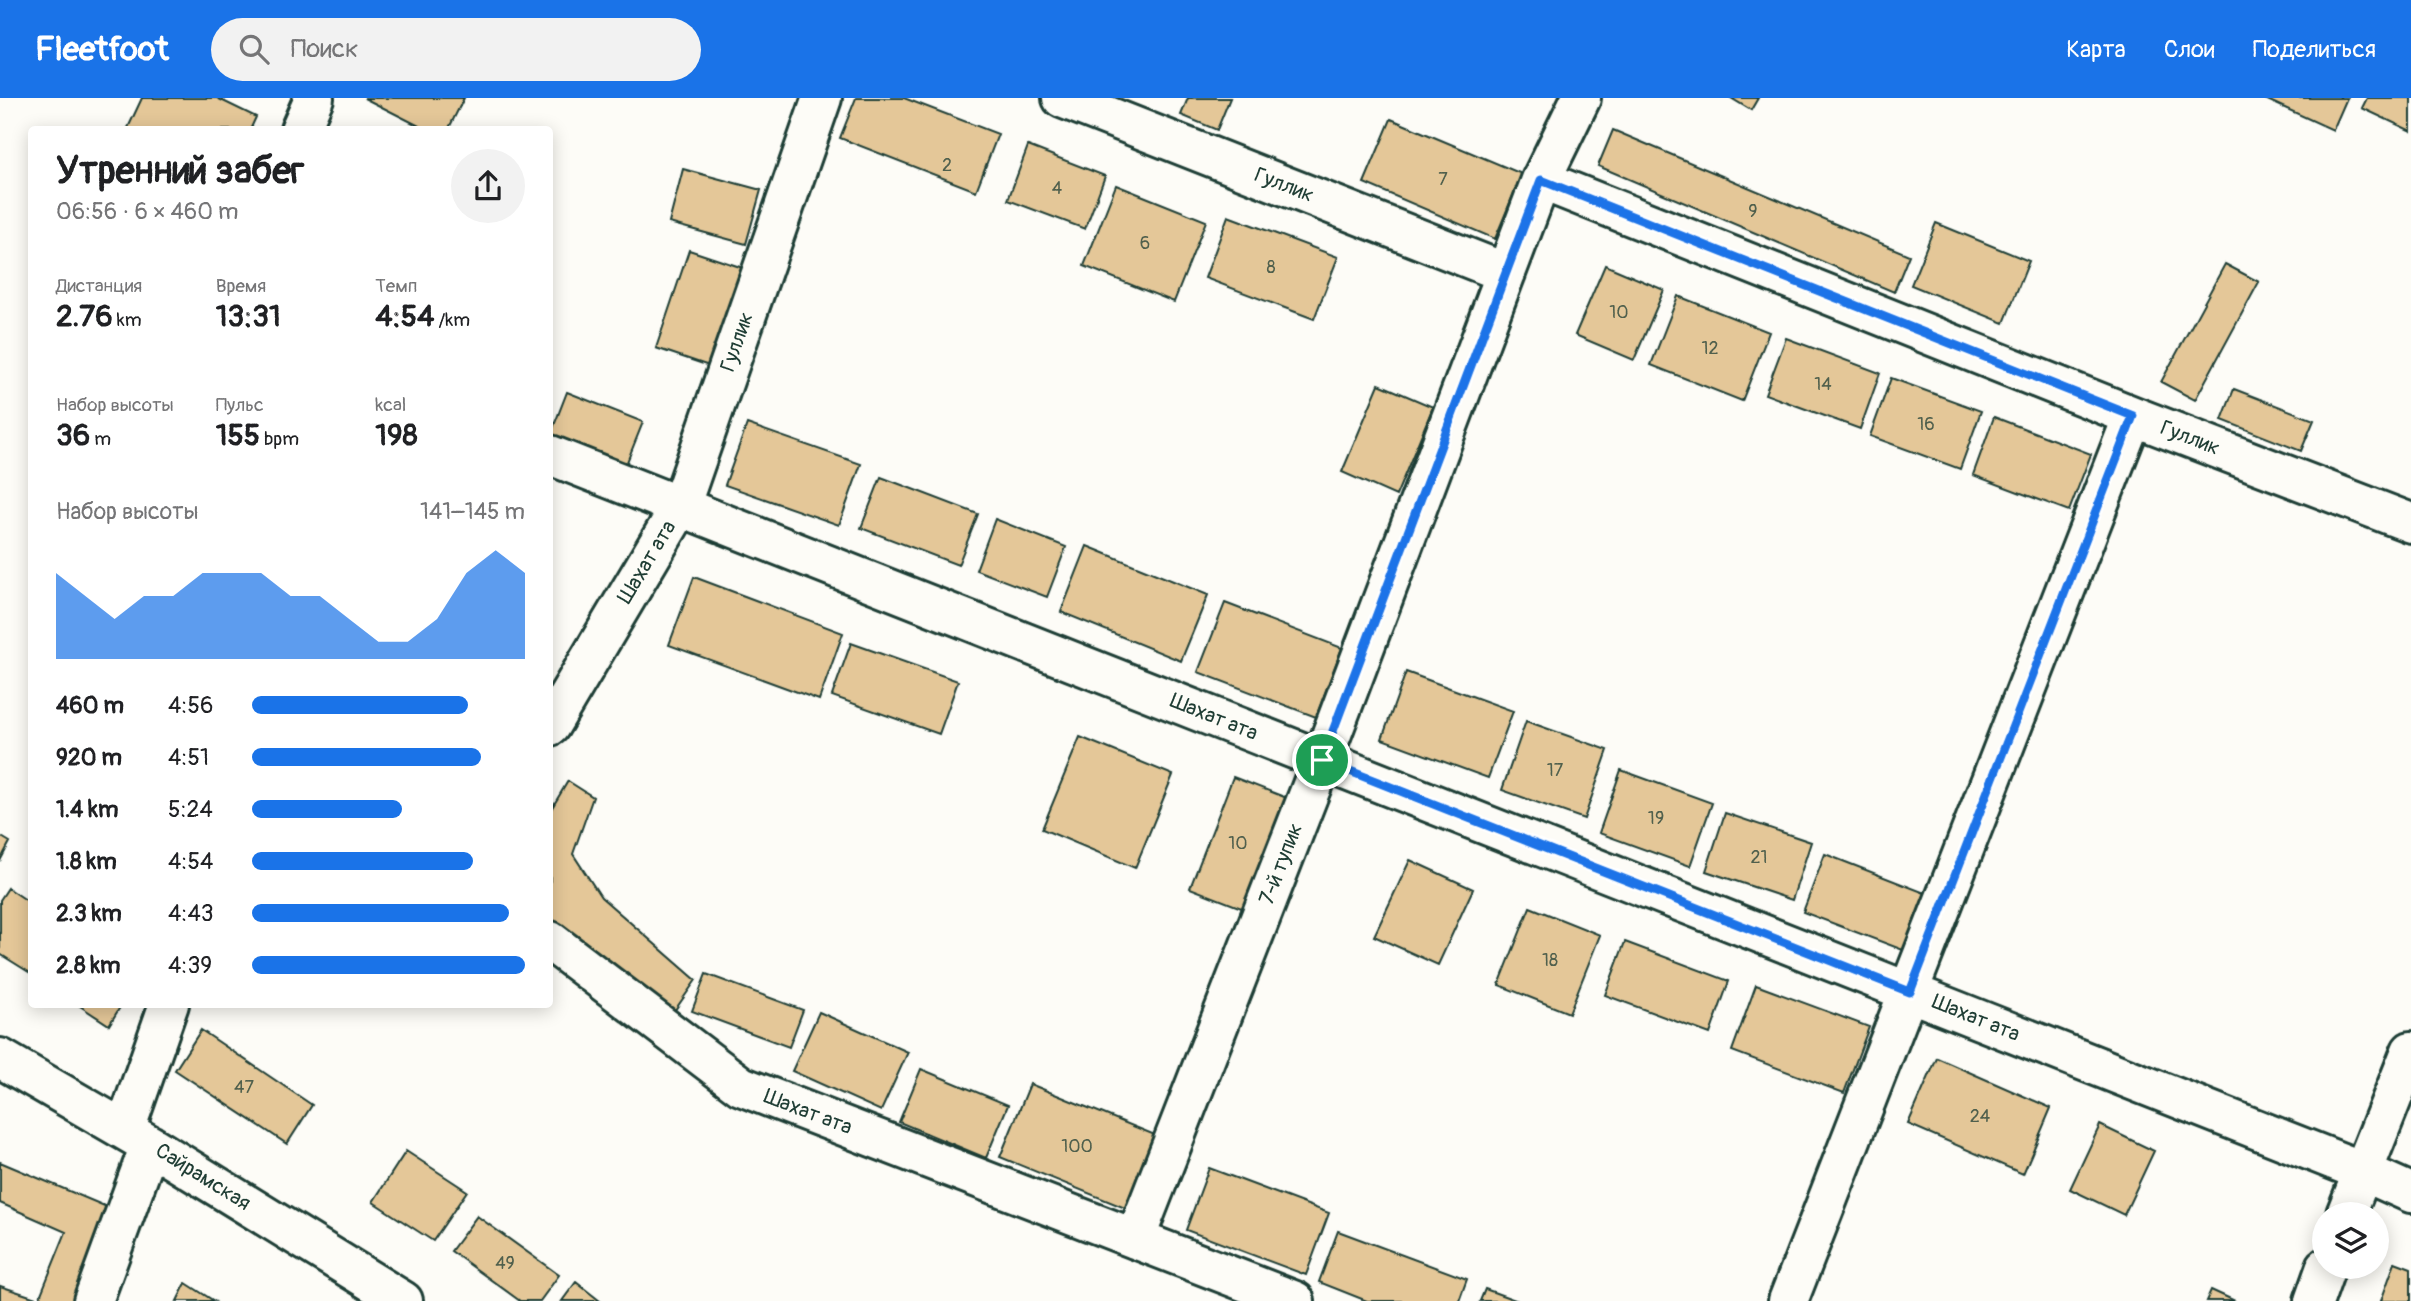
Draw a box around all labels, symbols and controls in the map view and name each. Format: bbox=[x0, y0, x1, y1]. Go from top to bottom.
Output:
search box bbox=[211, 18, 701, 81]
text: Fleetfoot bbox=[35, 29, 169, 70]
icon: search bbox=[235, 30, 273, 68]
text: Поиск bbox=[291, 33, 358, 65]
text: Карта bbox=[2066, 35, 2126, 64]
text: Слои bbox=[2164, 35, 2215, 64]
text: Поделиться bbox=[2253, 35, 2376, 64]
text: Утренний забег bbox=[56, 147, 304, 195]
button: share bbox=[451, 149, 525, 223]
house number: 2 bbox=[942, 154, 952, 177]
street label: Гуллик bbox=[1251, 161, 1318, 209]
house number: 7 bbox=[1438, 168, 1448, 191]
house number: 4 bbox=[1052, 177, 1063, 200]
text: 06:56 · 6 × 460 m bbox=[56, 197, 238, 226]
house number: 9 bbox=[1748, 200, 1758, 223]
house number: 6 bbox=[1140, 232, 1150, 255]
house number: 8 bbox=[1266, 256, 1276, 279]
text: Дистанция bbox=[56, 274, 142, 298]
text: Время bbox=[216, 274, 266, 298]
text: Темп bbox=[375, 274, 417, 298]
text: 2.76 bbox=[56, 298, 113, 335]
text: 13:31 bbox=[216, 298, 281, 335]
text: 4:54 bbox=[375, 298, 434, 335]
house number: 10 bbox=[1609, 301, 1629, 324]
text: km bbox=[113, 308, 142, 332]
text: /km bbox=[434, 308, 470, 332]
street label: Гуллик bbox=[714, 308, 760, 375]
house number: 12 bbox=[1701, 337, 1719, 360]
house number: 14 bbox=[1814, 373, 1832, 396]
text: Набор высоты bbox=[56, 393, 174, 417]
text: Пульс bbox=[216, 393, 264, 417]
text: kcal bbox=[375, 393, 406, 417]
house number: 16 bbox=[1917, 413, 1935, 436]
street label: Гуллик bbox=[2157, 414, 2224, 462]
text: 36 bbox=[56, 417, 90, 454]
text: 155 bbox=[216, 417, 260, 454]
text: 198 bbox=[375, 417, 418, 454]
text: m bbox=[90, 427, 111, 451]
text: bpm bbox=[260, 427, 299, 451]
text: Набор высоты bbox=[56, 497, 198, 526]
text: 141–145 m bbox=[420, 497, 525, 526]
street label: Шахат ата bbox=[612, 515, 682, 609]
street label: Шахат ата bbox=[1166, 687, 1262, 747]
text: 460 m bbox=[56, 691, 124, 720]
text: 4:56 bbox=[168, 691, 213, 720]
pin bbox=[1292, 730, 1352, 790]
icon: arrive bbox=[1303, 741, 1341, 779]
text: 920 m bbox=[56, 743, 122, 772]
text: 4:51 bbox=[168, 743, 209, 772]
house number: 17 bbox=[1547, 759, 1564, 782]
text: 1.4 km bbox=[56, 795, 118, 824]
text: 5:24 bbox=[168, 795, 213, 824]
house number: 19 bbox=[1648, 807, 1664, 830]
street label: 7-й тупик bbox=[1253, 819, 1309, 909]
house number: 10 bbox=[1228, 832, 1248, 855]
house number: 21 bbox=[1750, 846, 1768, 869]
text: 1.8 km bbox=[56, 847, 117, 876]
text: 4:54 bbox=[168, 847, 213, 876]
text: 2.3 km bbox=[56, 899, 122, 928]
text: 4:43 bbox=[168, 899, 214, 928]
house number: 18 bbox=[1542, 949, 1558, 972]
text: 2.8 km bbox=[56, 951, 121, 980]
text: 4:39 bbox=[168, 951, 212, 980]
street label: Шахат ата bbox=[1928, 988, 2024, 1048]
house number: 47 bbox=[234, 1076, 254, 1099]
street label: Шахат ата bbox=[760, 1083, 856, 1141]
house number: 24 bbox=[1970, 1105, 1991, 1128]
house number: 100 bbox=[1061, 1135, 1093, 1158]
street label: Сайрамская bbox=[150, 1137, 256, 1217]
map controls bbox=[2312, 1202, 2389, 1279]
button: layers bbox=[2312, 1202, 2389, 1279]
house number: 49 bbox=[495, 1252, 515, 1275]

